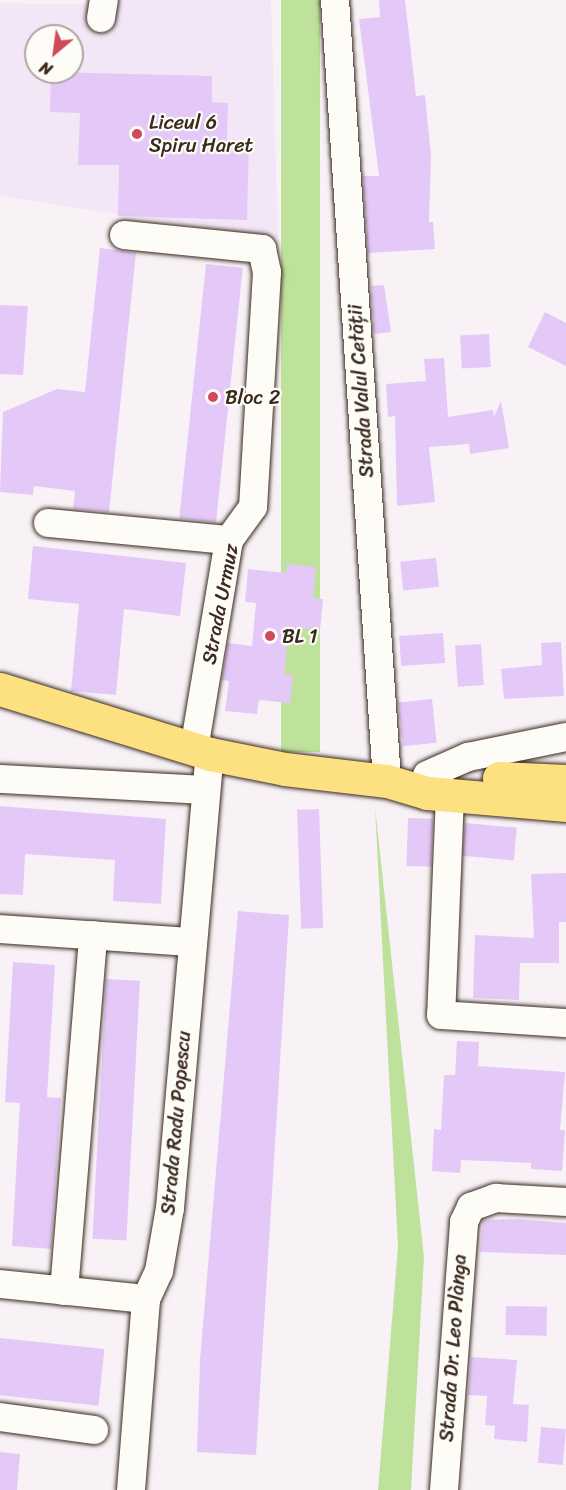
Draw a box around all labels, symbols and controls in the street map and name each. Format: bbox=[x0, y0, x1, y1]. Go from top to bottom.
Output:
north arrow bbox=[24, 24, 84, 84]
text: N bbox=[34, 53, 58, 84]
place label: Liceul 6 Spiru Haret bbox=[149, 110, 253, 157]
marker: Liceul 6 Spiru Haret bbox=[130, 127, 144, 141]
street label: Strada Valul Cetății bbox=[343, 303, 379, 479]
place label: Bloc 2 bbox=[225, 385, 280, 409]
marker: Bloc 2 bbox=[206, 390, 220, 404]
street label: Strada Urmuz bbox=[197, 542, 243, 666]
place label: BL 1 bbox=[282, 624, 318, 648]
marker: BL 1 bbox=[263, 629, 277, 643]
street label: Strada Radu Popescu bbox=[156, 1029, 196, 1217]
street label: Strada Dr. Leo Plànga bbox=[434, 1253, 472, 1443]

